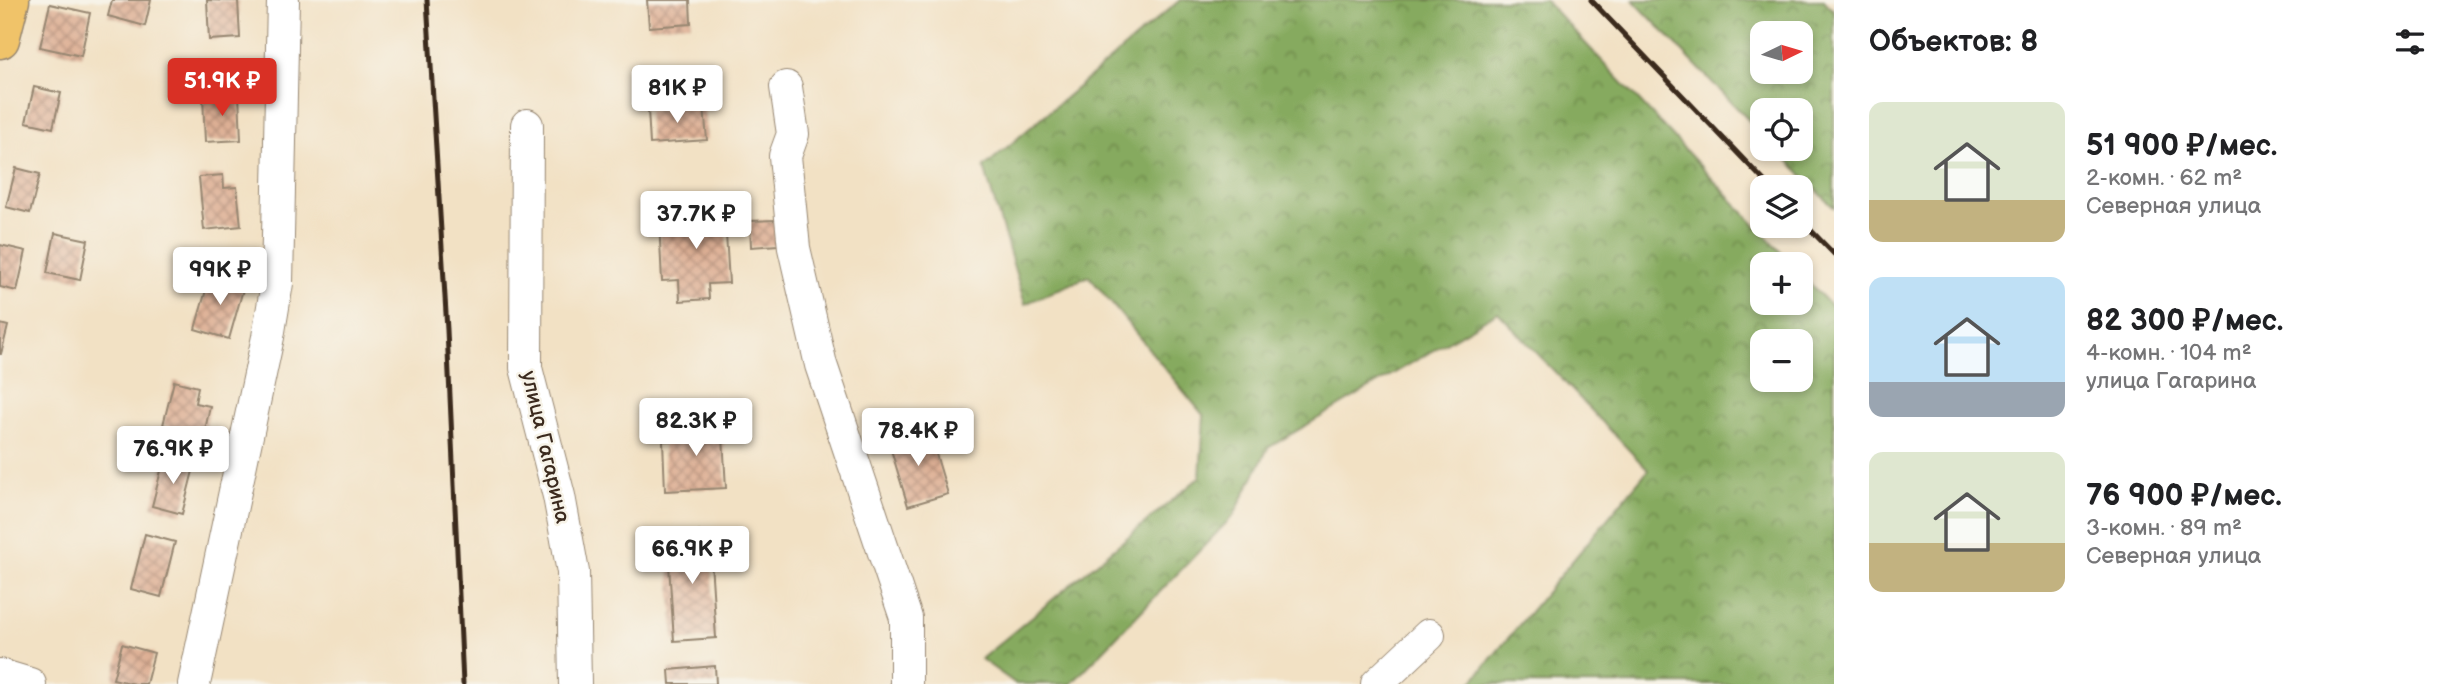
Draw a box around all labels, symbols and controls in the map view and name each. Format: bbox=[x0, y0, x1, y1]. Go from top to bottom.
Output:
north arrow bbox=[1750, 21, 1813, 84]
map controls bbox=[1750, 21, 1813, 392]
icon: filters bbox=[2391, 23, 2429, 61]
text: Объектов: 8 bbox=[1869, 24, 2038, 60]
pin: 51.9K ₽ bbox=[157, 58, 287, 118]
pin: 81K ₽ bbox=[628, 66, 726, 125]
text: 51.9K ₽ bbox=[184, 67, 260, 95]
text: 81K ₽ bbox=[648, 74, 706, 102]
button: locate bbox=[1750, 98, 1813, 161]
text: 51 900 ₽/мес. bbox=[2086, 128, 2277, 164]
icon: home bbox=[1925, 130, 2009, 214]
text: 2-комн. · 62 m² bbox=[2086, 164, 2242, 192]
button: layers bbox=[1750, 175, 1813, 238]
pin: 37.7K ₽ bbox=[631, 191, 761, 251]
text: Северная улица bbox=[2086, 192, 2261, 220]
text: 37.7K ₽ bbox=[656, 200, 736, 228]
pin: 99K ₽ bbox=[171, 247, 269, 307]
button: + bbox=[1750, 252, 1813, 315]
text: 99K ₽ bbox=[189, 256, 251, 284]
text: 82 300 ₽/мес. bbox=[2086, 303, 2283, 339]
icon: home bbox=[1925, 305, 2009, 389]
button: − bbox=[1750, 329, 1813, 392]
text: 4-комн. · 104 m² bbox=[2086, 339, 2252, 367]
text: улица Гагарина bbox=[2086, 367, 2257, 395]
street label: улица Гагарина bbox=[516, 368, 575, 526]
pin: 82.3K ₽ bbox=[631, 398, 761, 458]
text: 82.3K ₽ bbox=[655, 407, 737, 435]
pin: 78.4K ₽ bbox=[853, 408, 983, 468]
text: 78.4K ₽ bbox=[878, 417, 958, 445]
pin: 76.9K ₽ bbox=[108, 426, 238, 486]
text: 76.9K ₽ bbox=[133, 435, 213, 463]
text: 76 900 ₽/мес. bbox=[2086, 478, 2282, 514]
icon: home bbox=[1925, 480, 2009, 564]
text: 3-комн. · 89 m² bbox=[2086, 514, 2242, 542]
pin: 66.9K ₽ bbox=[627, 526, 757, 586]
text: 66.9K ₽ bbox=[651, 535, 733, 563]
text: Северная улица bbox=[2086, 542, 2261, 570]

